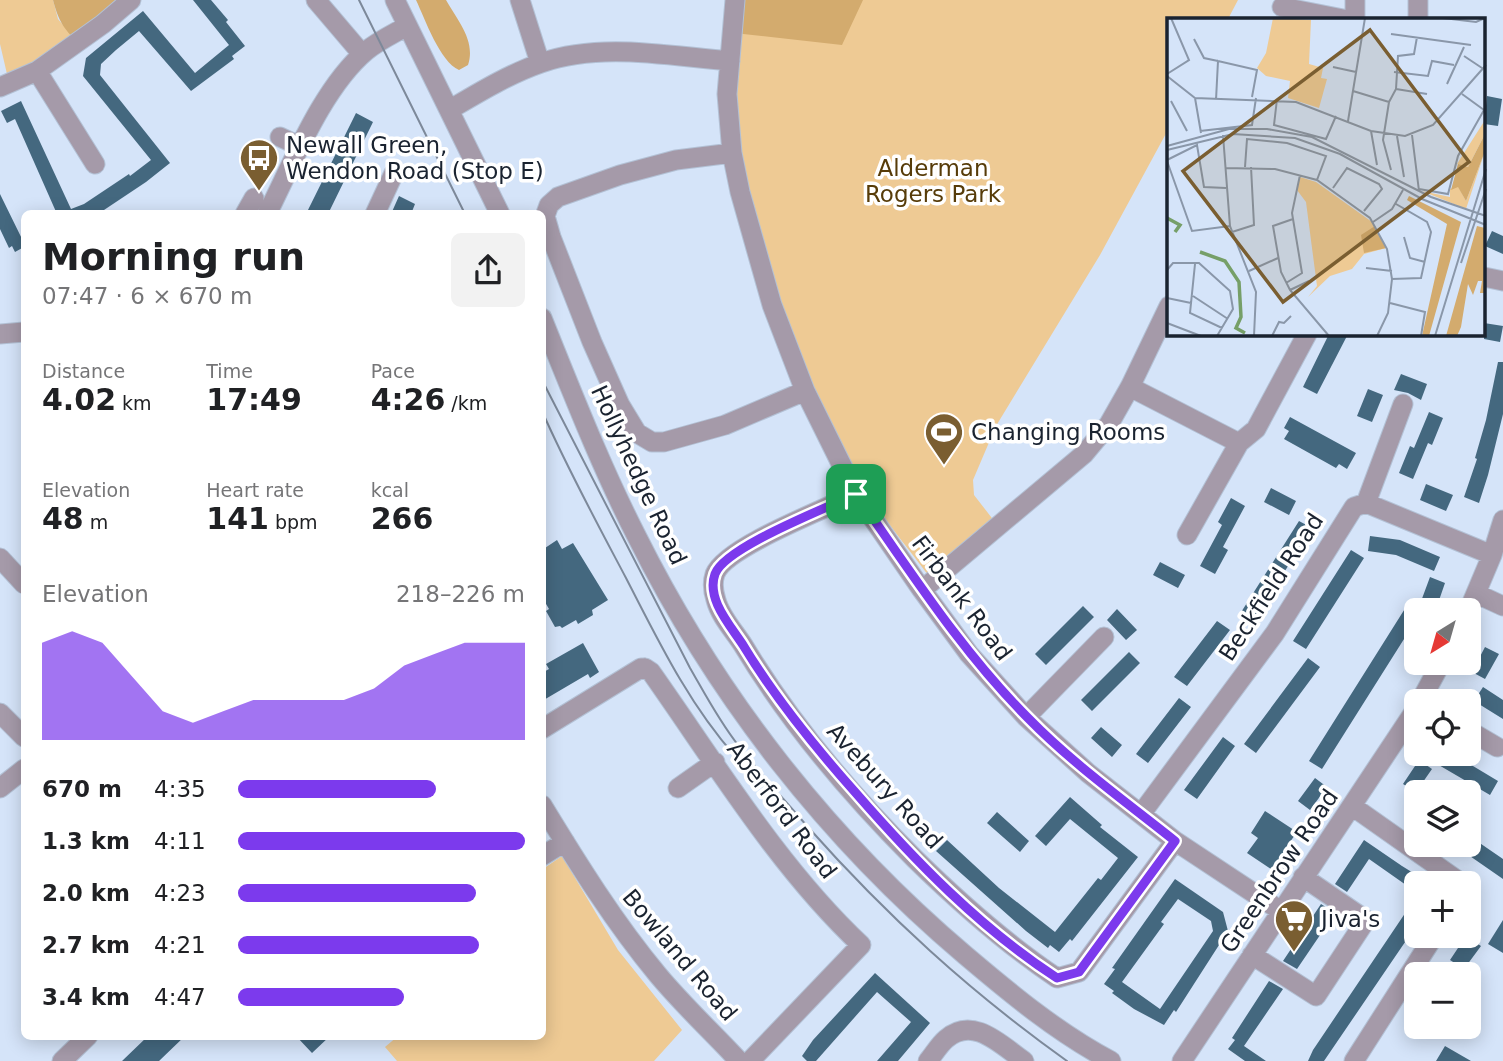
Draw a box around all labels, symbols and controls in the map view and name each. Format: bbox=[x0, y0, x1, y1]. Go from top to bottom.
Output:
inset map bbox=[1167, 18, 1486, 336]
place label: Newall Green, Wendon Road (Stop E) bbox=[286, 132, 544, 184]
bus stop icon: Newall Green, Wendon Road (Stop E) bbox=[238, 137, 280, 192]
park label: Alderman Rogers Park bbox=[865, 155, 1002, 207]
button: share bbox=[451, 233, 525, 307]
text: Morning run bbox=[42, 235, 305, 279]
text: 07:47 · 6 × 670 m bbox=[42, 283, 252, 309]
text: Distance bbox=[42, 360, 125, 382]
text: Time bbox=[206, 360, 253, 382]
text: Pace bbox=[371, 360, 415, 382]
street label: Hollyhedge Road bbox=[586, 381, 692, 569]
text: 4.02 bbox=[42, 382, 116, 417]
text: 17:49 bbox=[206, 382, 302, 417]
text: 4:26 bbox=[371, 382, 445, 417]
text: km bbox=[116, 392, 152, 414]
text: /km bbox=[445, 392, 487, 414]
sports icon: Changing Rooms bbox=[923, 411, 965, 466]
place label: Changing Rooms bbox=[971, 419, 1165, 445]
pin bbox=[826, 464, 886, 524]
icon: arrive bbox=[837, 475, 875, 513]
text: Elevation bbox=[42, 479, 130, 501]
text: Heart rate bbox=[206, 479, 304, 501]
text: kcal bbox=[371, 479, 409, 501]
text: 48 bbox=[42, 501, 84, 536]
text: 141 bbox=[206, 501, 269, 536]
text: 266 bbox=[371, 501, 433, 536]
street label: Beckfield Road bbox=[1214, 508, 1328, 666]
text: m bbox=[84, 511, 108, 533]
text: bpm bbox=[269, 511, 318, 533]
street label: Firbank Road bbox=[907, 531, 1017, 665]
text: Elevation bbox=[42, 581, 149, 607]
text: 218–226 m bbox=[396, 581, 525, 607]
north arrow bbox=[1404, 598, 1480, 676]
map controls bbox=[1404, 598, 1481, 1039]
button: locate bbox=[1404, 689, 1481, 766]
street label: Avebury Road bbox=[822, 718, 948, 854]
street label: Aberford Road bbox=[722, 736, 842, 884]
text: 670 m bbox=[42, 776, 122, 802]
text: 4:35 bbox=[154, 776, 206, 802]
button: layers bbox=[1404, 780, 1481, 857]
street label: Greenbrow Road bbox=[1215, 785, 1343, 957]
text: 1.3 km bbox=[42, 828, 130, 854]
text: 4:11 bbox=[154, 828, 206, 854]
button: + bbox=[1404, 871, 1481, 948]
text: 2.0 km bbox=[42, 880, 130, 906]
text: 4:23 bbox=[154, 880, 206, 906]
street label: Bowland Road bbox=[618, 884, 742, 1026]
supermarket icon: Jiva's bbox=[1273, 898, 1315, 953]
place label: Jiva's bbox=[1319, 906, 1380, 932]
text: 2.7 km bbox=[42, 932, 130, 958]
text: 4:21 bbox=[154, 932, 206, 958]
button: − bbox=[1404, 962, 1481, 1039]
text: 3.4 km bbox=[42, 984, 130, 1010]
text: 4:47 bbox=[154, 984, 206, 1010]

